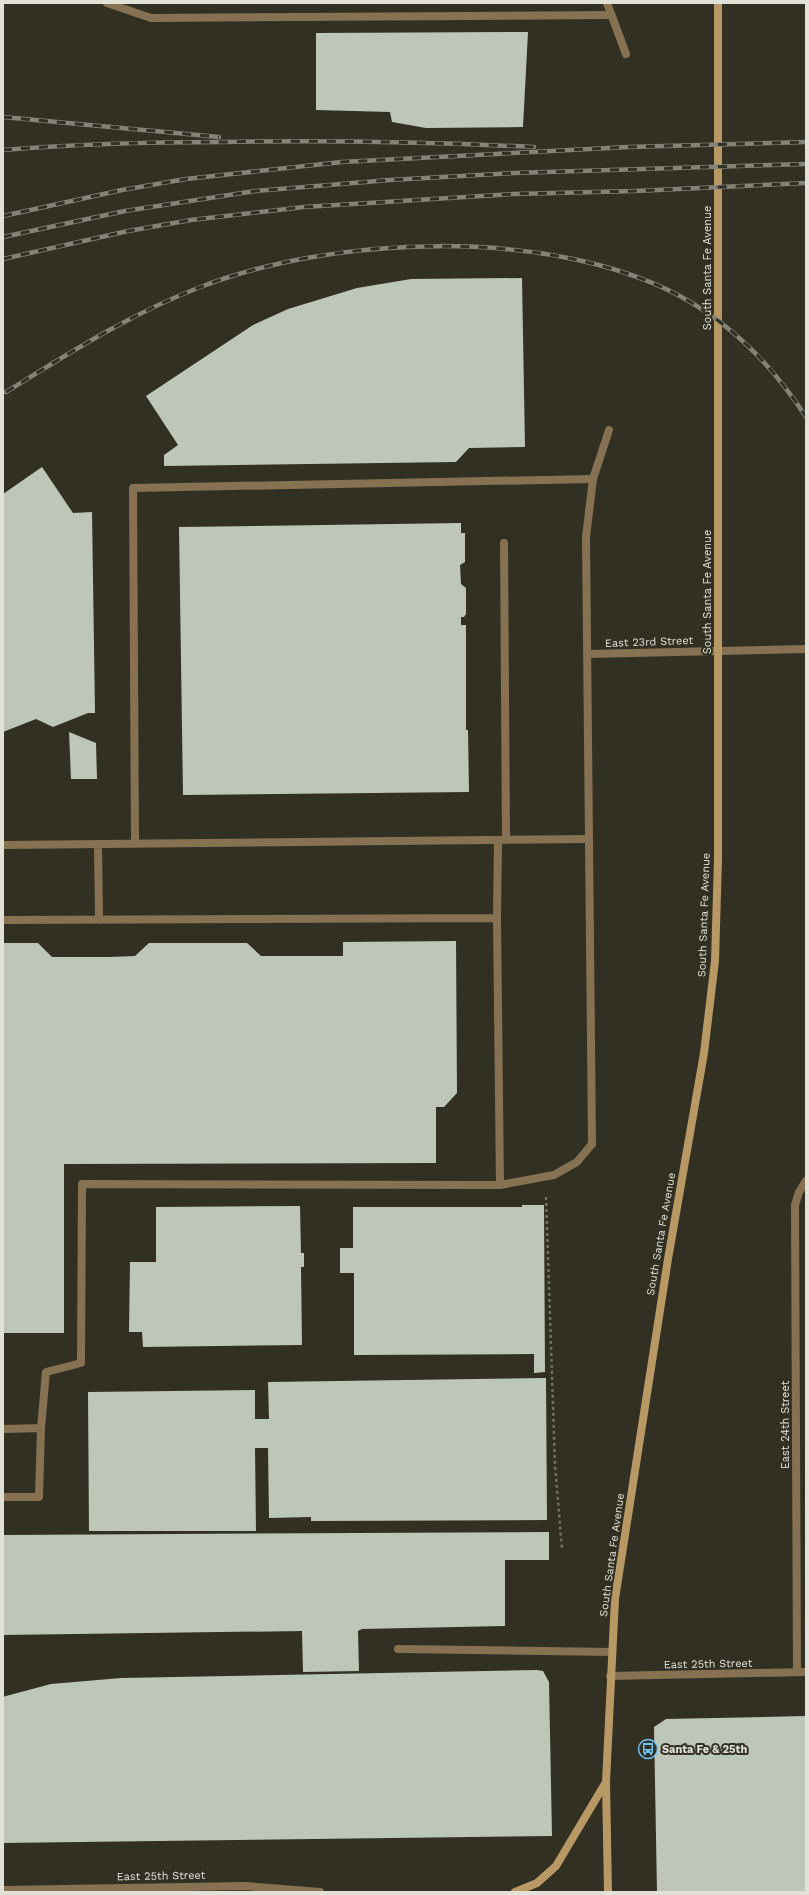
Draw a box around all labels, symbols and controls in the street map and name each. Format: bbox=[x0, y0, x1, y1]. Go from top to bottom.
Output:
street label: South Santa Fe Avenue bbox=[701, 206, 714, 330]
street label: South Santa Fe Avenue bbox=[701, 530, 714, 654]
street label: East 23rd Street bbox=[605, 634, 694, 650]
street label: South Santa Fe Avenue bbox=[695, 853, 713, 977]
street label: South Santa Fe Avenue bbox=[644, 1172, 678, 1296]
street label: East 24th Street bbox=[779, 1380, 792, 1469]
street label: South Santa Fe Avenue bbox=[597, 1492, 627, 1618]
street label: East 25th Street bbox=[664, 1657, 753, 1671]
bus stop icon: Santa Fe & 25th bbox=[637, 1738, 659, 1760]
place label: Santa Fe & 25th bbox=[662, 1743, 747, 1756]
street label: East 25th Street bbox=[117, 1869, 206, 1883]

